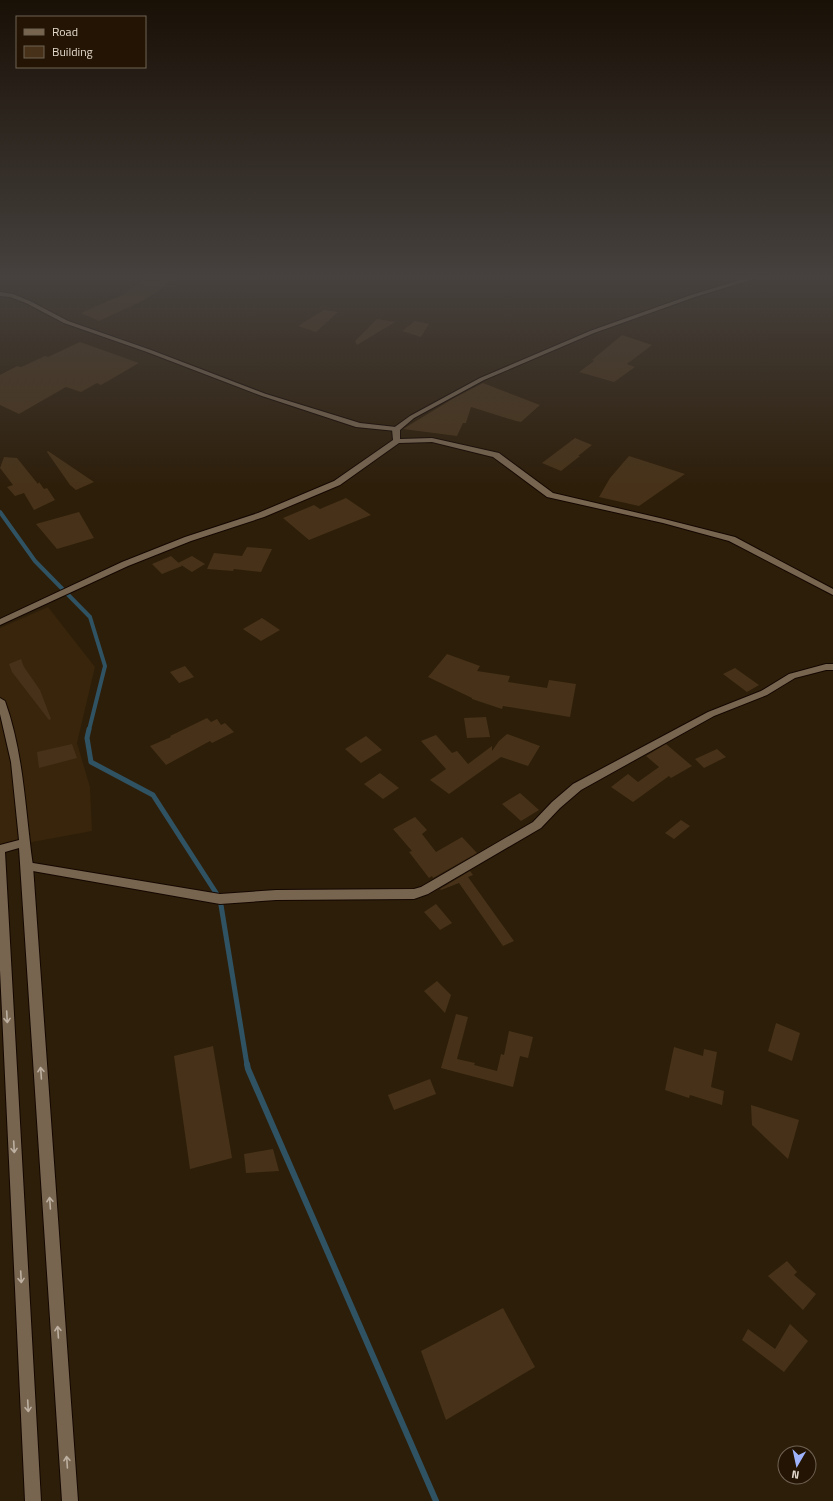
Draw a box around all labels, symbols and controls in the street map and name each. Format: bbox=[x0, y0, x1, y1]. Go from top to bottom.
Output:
legend bbox=[16, 16, 146, 68]
text: Road bbox=[52, 22, 78, 41]
text: Building bbox=[52, 42, 93, 61]
one-way arrow bbox=[4, 1010, 11, 1023]
one-way arrow bbox=[38, 1067, 45, 1080]
one-way arrow bbox=[11, 1140, 18, 1153]
one-way arrow bbox=[46, 1197, 53, 1210]
one-way arrow bbox=[17, 1270, 25, 1283]
one-way arrow bbox=[55, 1326, 62, 1339]
one-way arrow bbox=[24, 1399, 31, 1412]
north arrow bbox=[777, 1445, 817, 1485]
one-way arrow bbox=[64, 1456, 71, 1469]
text: N bbox=[790, 1466, 800, 1483]

